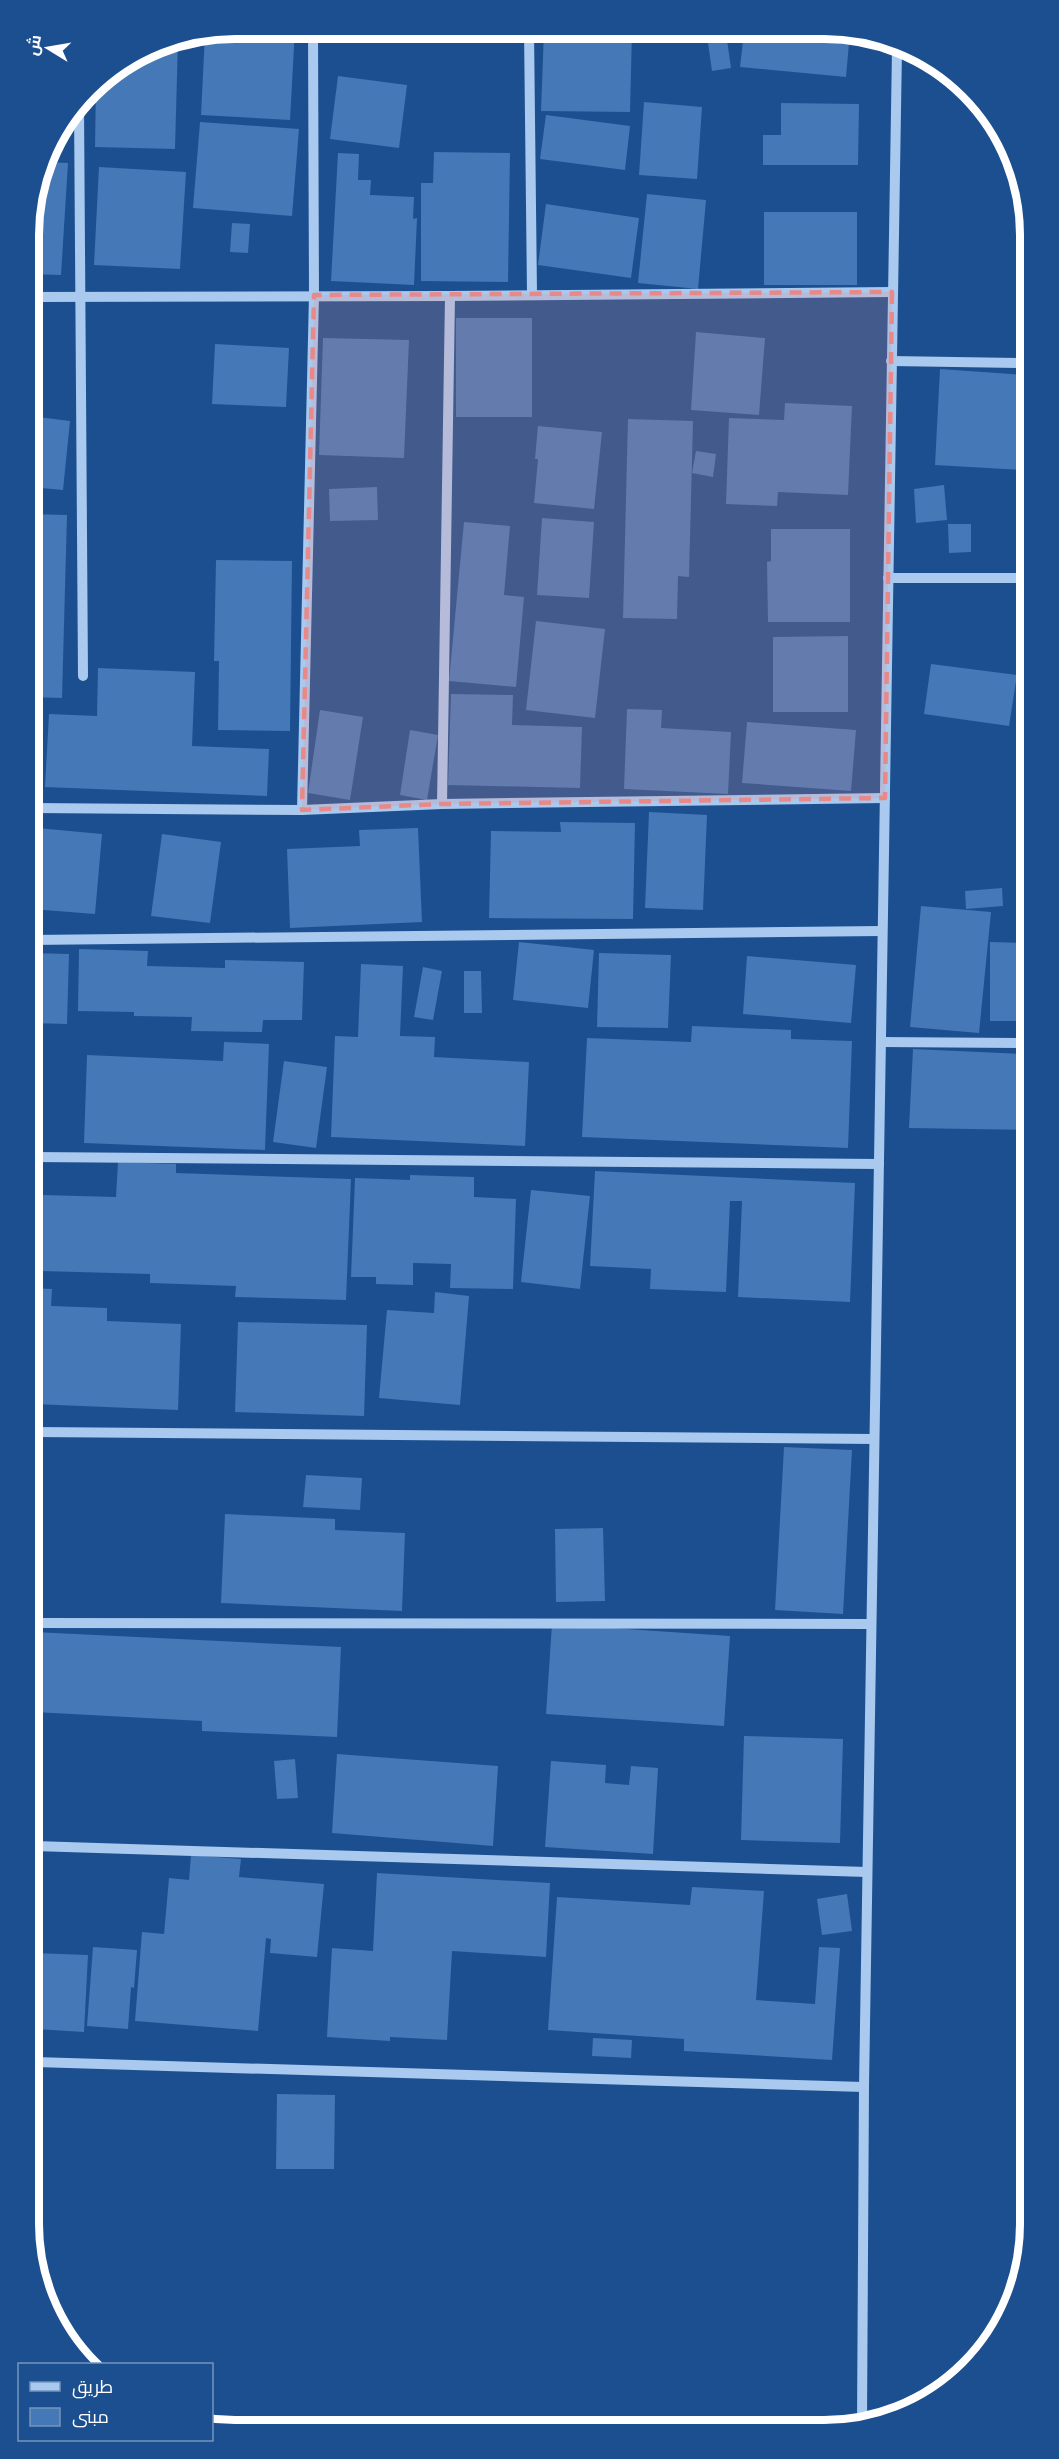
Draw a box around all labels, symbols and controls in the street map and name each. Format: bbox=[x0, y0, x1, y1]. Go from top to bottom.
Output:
north arrow bbox=[18, 18, 78, 78]
text: ش bbox=[22, 33, 45, 57]
legend bbox=[18, 2363, 213, 2441]
text: طريق bbox=[72, 2376, 113, 2399]
text: مبنى bbox=[72, 2406, 109, 2428]

